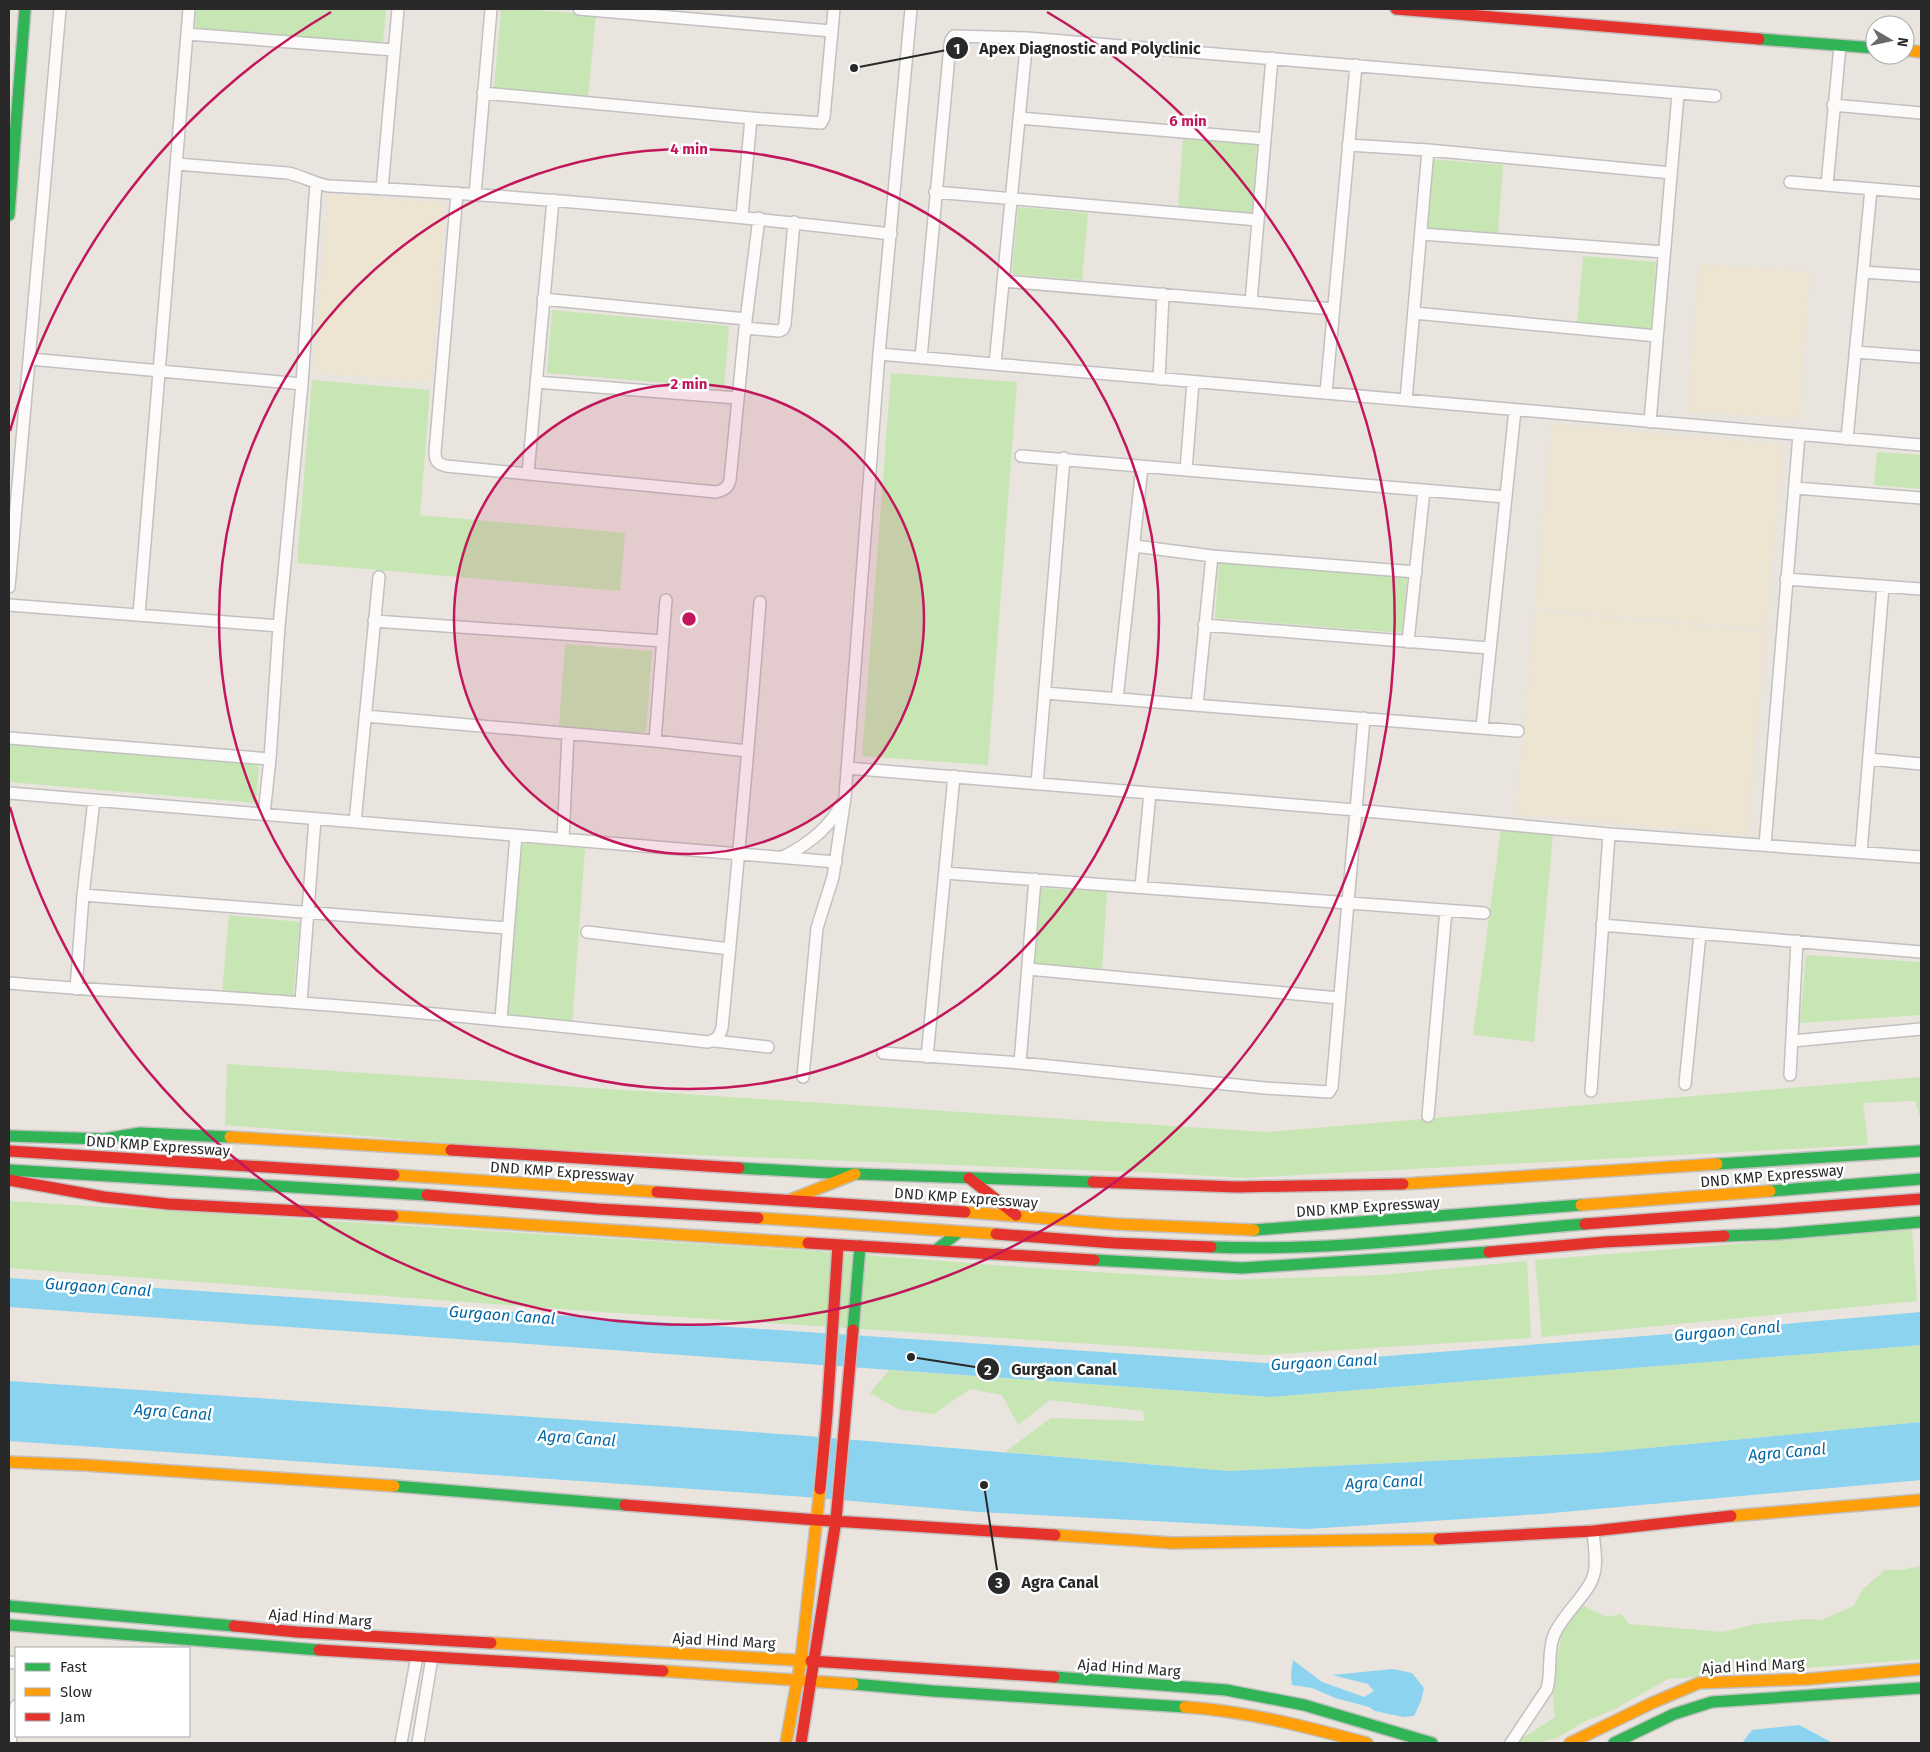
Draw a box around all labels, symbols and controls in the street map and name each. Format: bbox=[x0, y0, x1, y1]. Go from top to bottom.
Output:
north arrow bbox=[1865, 15, 1915, 65]
callout: Apex Diagnostic and Polyclinic bbox=[945, 33, 1211, 64]
text: N bbox=[1893, 36, 1911, 48]
text: Apex Diagnostic and Polyclinic bbox=[978, 39, 1201, 58]
text: 1 bbox=[954, 40, 960, 58]
text: 6 min bbox=[1169, 112, 1207, 130]
text: 4 min bbox=[670, 140, 708, 158]
text: 2 min bbox=[671, 375, 707, 393]
centre of rings bbox=[680, 610, 698, 628]
street label: DND KMP Expressway bbox=[85, 1132, 231, 1160]
street label: DND KMP Expressway bbox=[489, 1158, 635, 1186]
street label: DND KMP Expressway bbox=[1699, 1161, 1845, 1191]
street label: DND KMP Expressway bbox=[893, 1184, 1039, 1212]
street label: DND KMP Expressway bbox=[1295, 1193, 1441, 1221]
water label: Gurgaon Canal bbox=[44, 1274, 152, 1300]
water label: Gurgaon Canal bbox=[448, 1302, 556, 1328]
water label: Gurgaon Canal bbox=[1673, 1317, 1781, 1345]
water label: Gurgaon Canal bbox=[1270, 1350, 1378, 1374]
callout: Gurgaon Canal bbox=[976, 1354, 1126, 1385]
text: Gurgaon Canal bbox=[1011, 1360, 1117, 1379]
text: 2 bbox=[984, 1361, 992, 1379]
water label: Agra Canal bbox=[132, 1400, 213, 1424]
water label: Agra Canal bbox=[536, 1426, 617, 1450]
water label: Agra Canal bbox=[1746, 1439, 1827, 1465]
water label: Agra Canal bbox=[1344, 1470, 1423, 1494]
callout: Agra Canal bbox=[986, 1567, 1109, 1598]
text: Agra Canal bbox=[1020, 1573, 1099, 1592]
text: 3 bbox=[994, 1574, 1003, 1592]
street label: Ajad Hind Marg bbox=[268, 1605, 372, 1631]
street label: Ajad Hind Marg bbox=[672, 1629, 776, 1653]
legend bbox=[15, 1647, 190, 1737]
street label: Ajad Hind Marg bbox=[1701, 1654, 1805, 1678]
street label: Ajad Hind Marg bbox=[1077, 1655, 1181, 1681]
text: Fast bbox=[60, 1658, 87, 1676]
text: Slow bbox=[60, 1683, 92, 1701]
text: Jam bbox=[60, 1708, 86, 1726]

